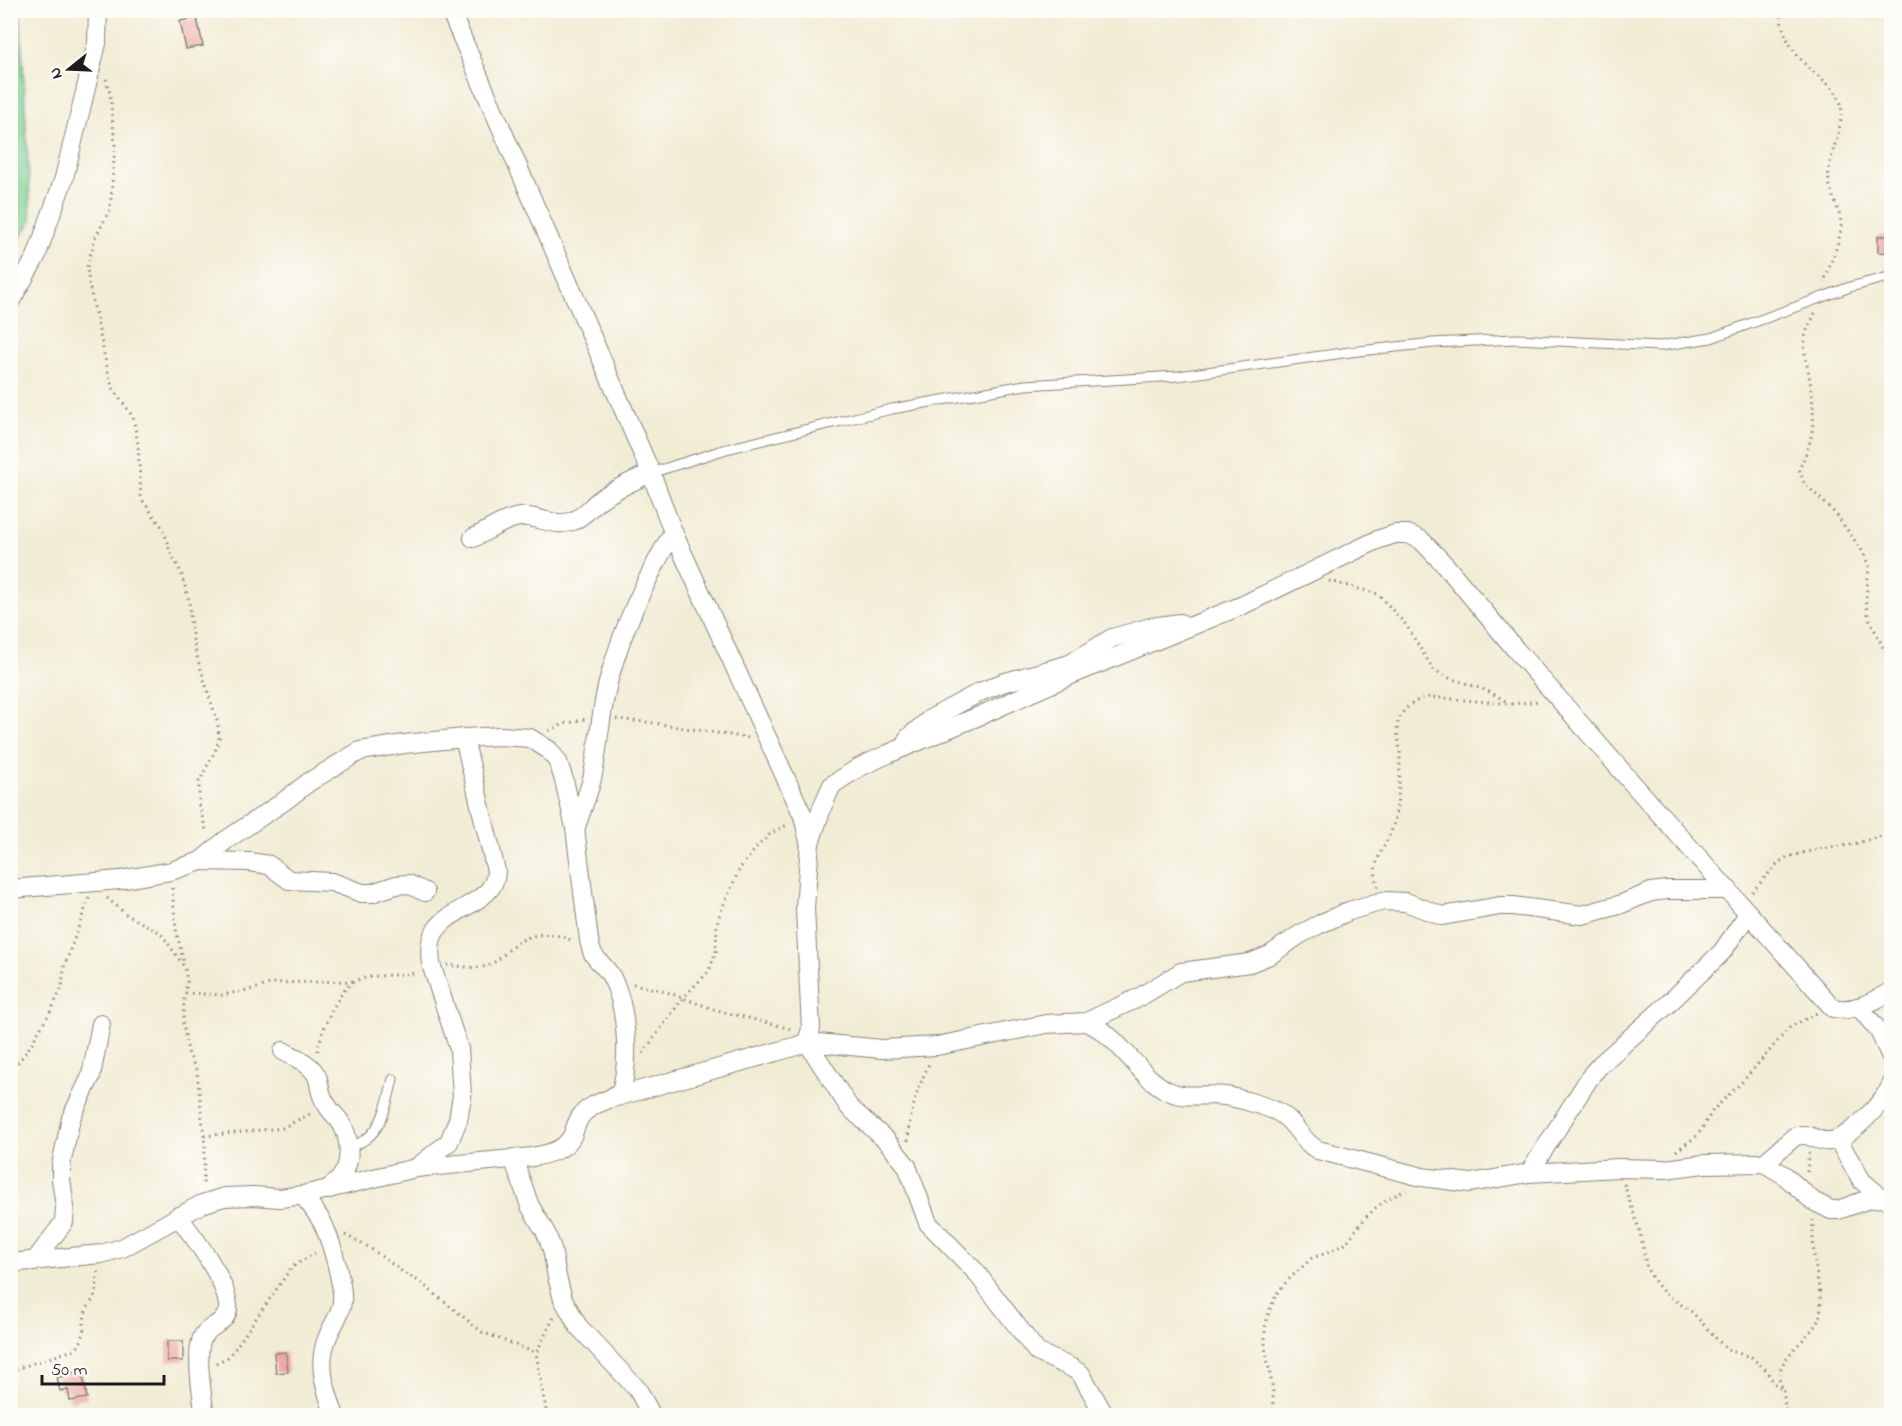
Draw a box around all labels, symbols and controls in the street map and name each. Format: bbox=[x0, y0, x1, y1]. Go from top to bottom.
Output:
north arrow bbox=[39, 39, 99, 99]
text: N bbox=[43, 64, 70, 82]
scale bar bbox=[42, 1348, 164, 1386]
text: 50 m bbox=[51, 1358, 88, 1384]

